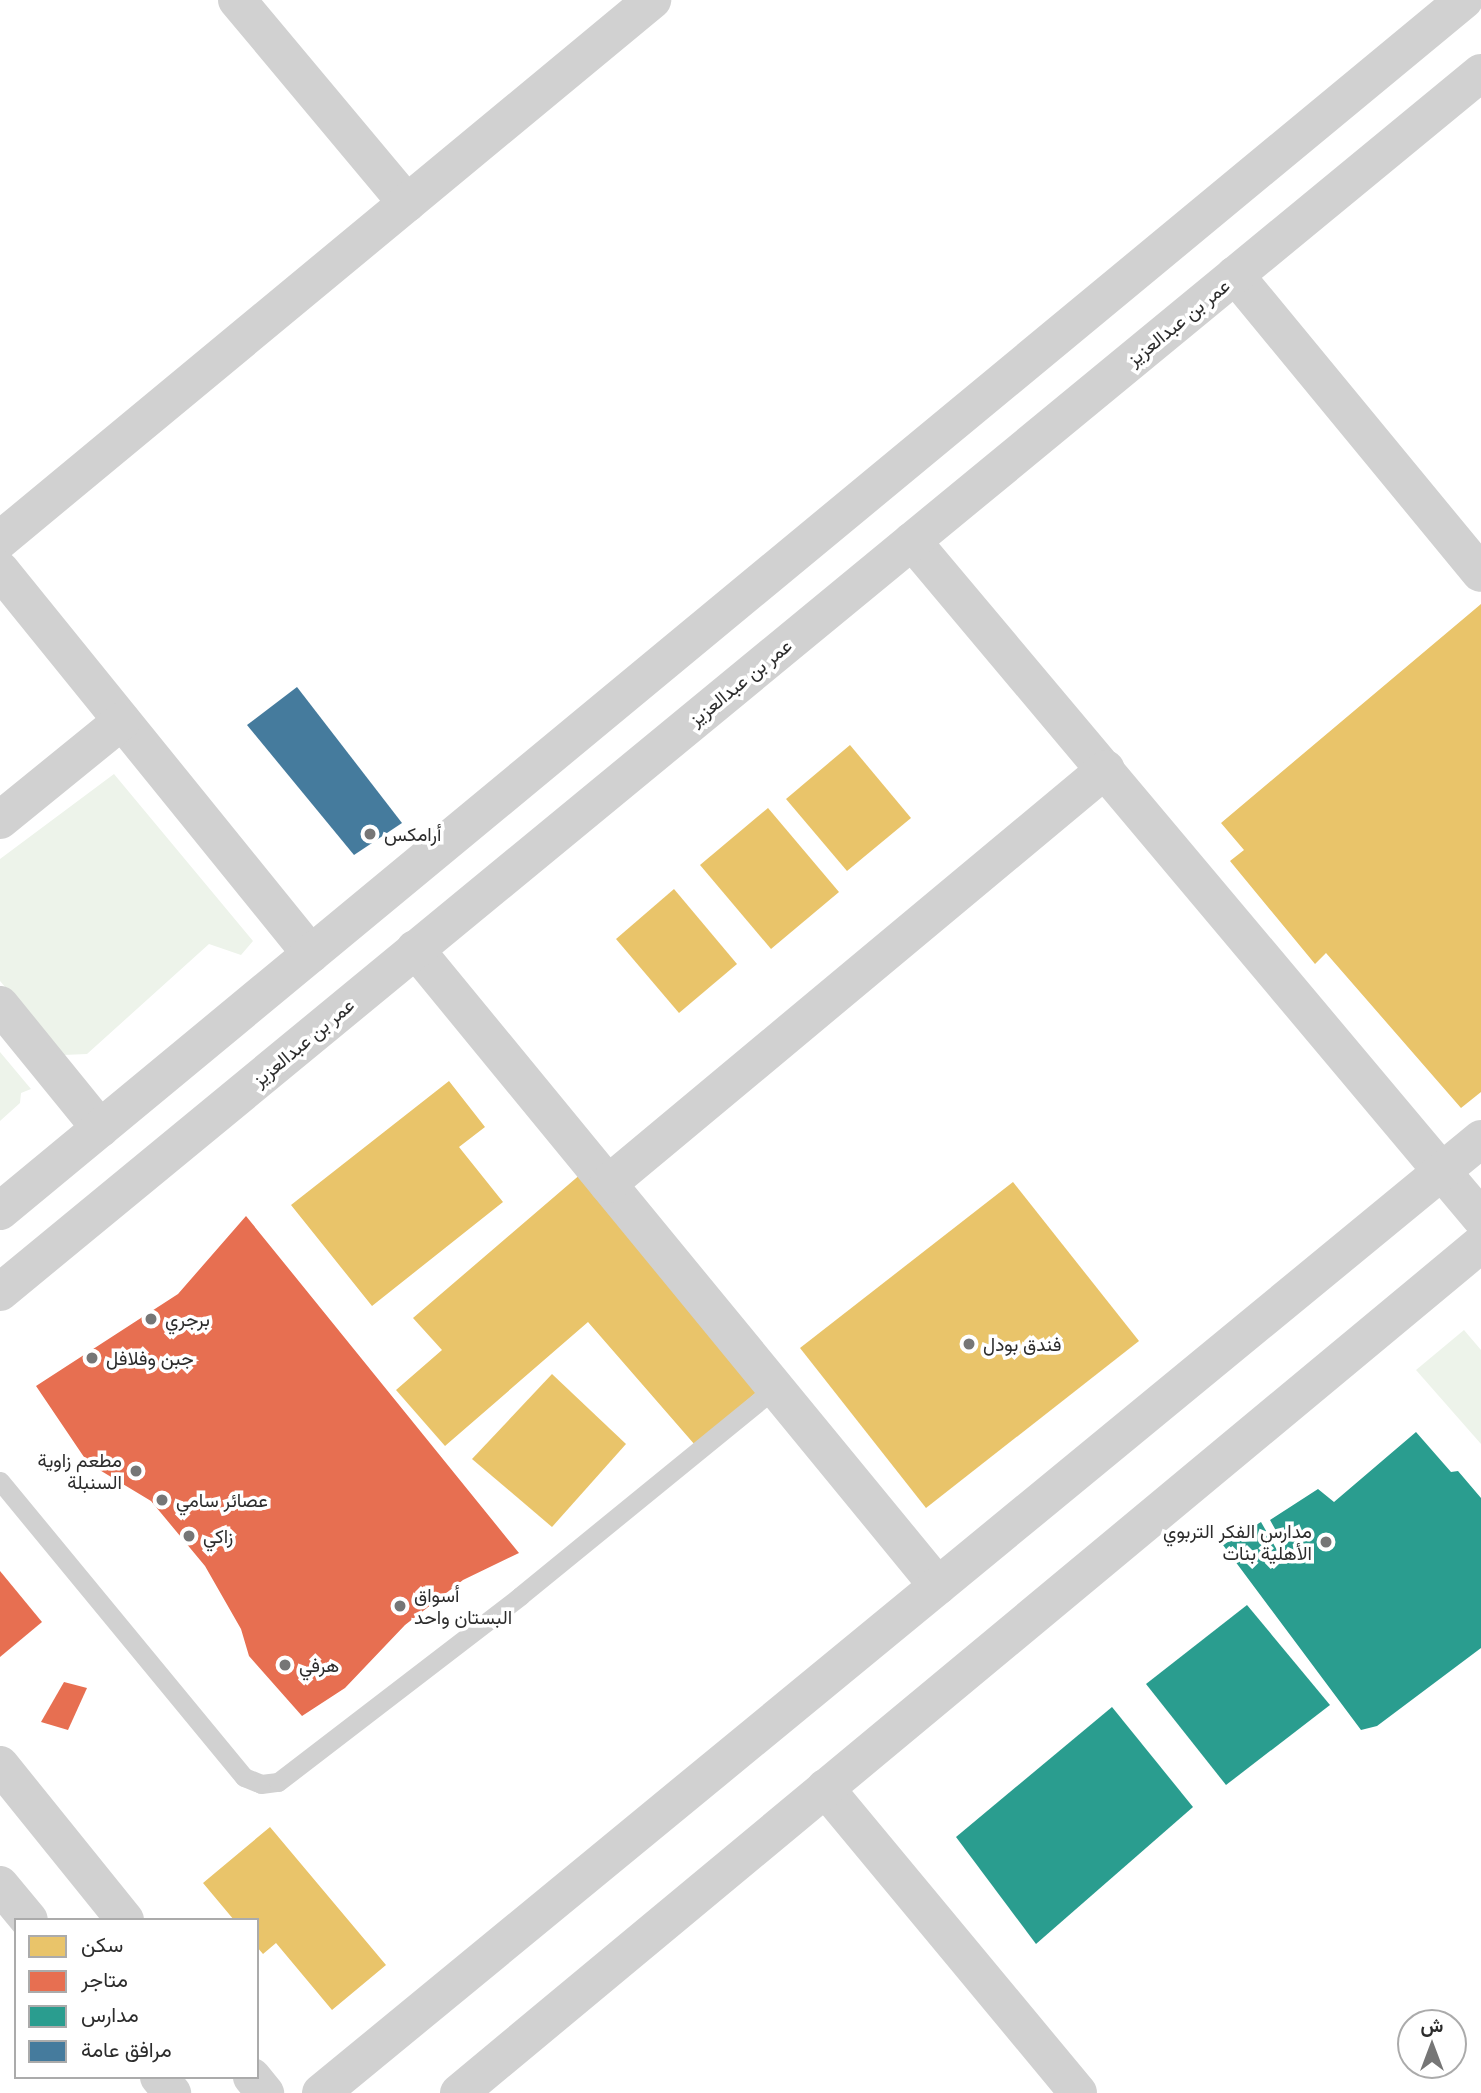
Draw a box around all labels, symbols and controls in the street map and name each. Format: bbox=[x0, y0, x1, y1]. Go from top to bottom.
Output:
street label: عمر بن عبدالعزيز bbox=[1122, 274, 1234, 370]
street label: عمر بن عبدالعزيز bbox=[684, 634, 796, 730]
place label: أرامكس bbox=[384, 823, 441, 845]
marker: أرامكس bbox=[362, 826, 378, 842]
street label: عمر بن عبدالعزيز bbox=[248, 993, 358, 1091]
place label: برجري bbox=[165, 1308, 210, 1330]
marker: برجري bbox=[143, 1311, 159, 1327]
place label: فندق بودل bbox=[983, 1333, 1061, 1355]
marker: فندق بودل bbox=[961, 1336, 977, 1352]
place label: جبن وفلافل bbox=[106, 1347, 194, 1369]
marker: جبن وفلافل bbox=[84, 1350, 100, 1366]
place label: مطعم زاوية السنبلة bbox=[38, 1449, 122, 1493]
marker: مطعم زاوية السنبلة bbox=[128, 1463, 144, 1479]
place label: عصائر سامي bbox=[176, 1489, 268, 1511]
marker: عصائر سامي bbox=[154, 1492, 170, 1508]
place label: مدارس الفكر التربوي الأهلية بنات bbox=[1163, 1520, 1312, 1564]
place label: زاكي bbox=[203, 1525, 233, 1547]
marker: زاكي bbox=[181, 1528, 197, 1544]
marker: مدارس الفكر التربوي الأهلية بنات bbox=[1318, 1534, 1334, 1550]
place label: أسواق البستان واحد bbox=[414, 1584, 512, 1628]
marker: أسواق البستان واحد bbox=[392, 1598, 408, 1614]
place label: هرفي bbox=[299, 1654, 339, 1676]
marker: هرفي bbox=[277, 1657, 293, 1673]
legend bbox=[14, 1918, 259, 2079]
text: سكن bbox=[81, 1931, 123, 1957]
text: متاجر bbox=[81, 1966, 128, 1992]
text: مدارس bbox=[81, 2001, 139, 2027]
north arrow bbox=[1397, 2009, 1467, 2079]
text: ش bbox=[1421, 2013, 1443, 2036]
text: مرافق عامة bbox=[81, 2036, 172, 2062]

